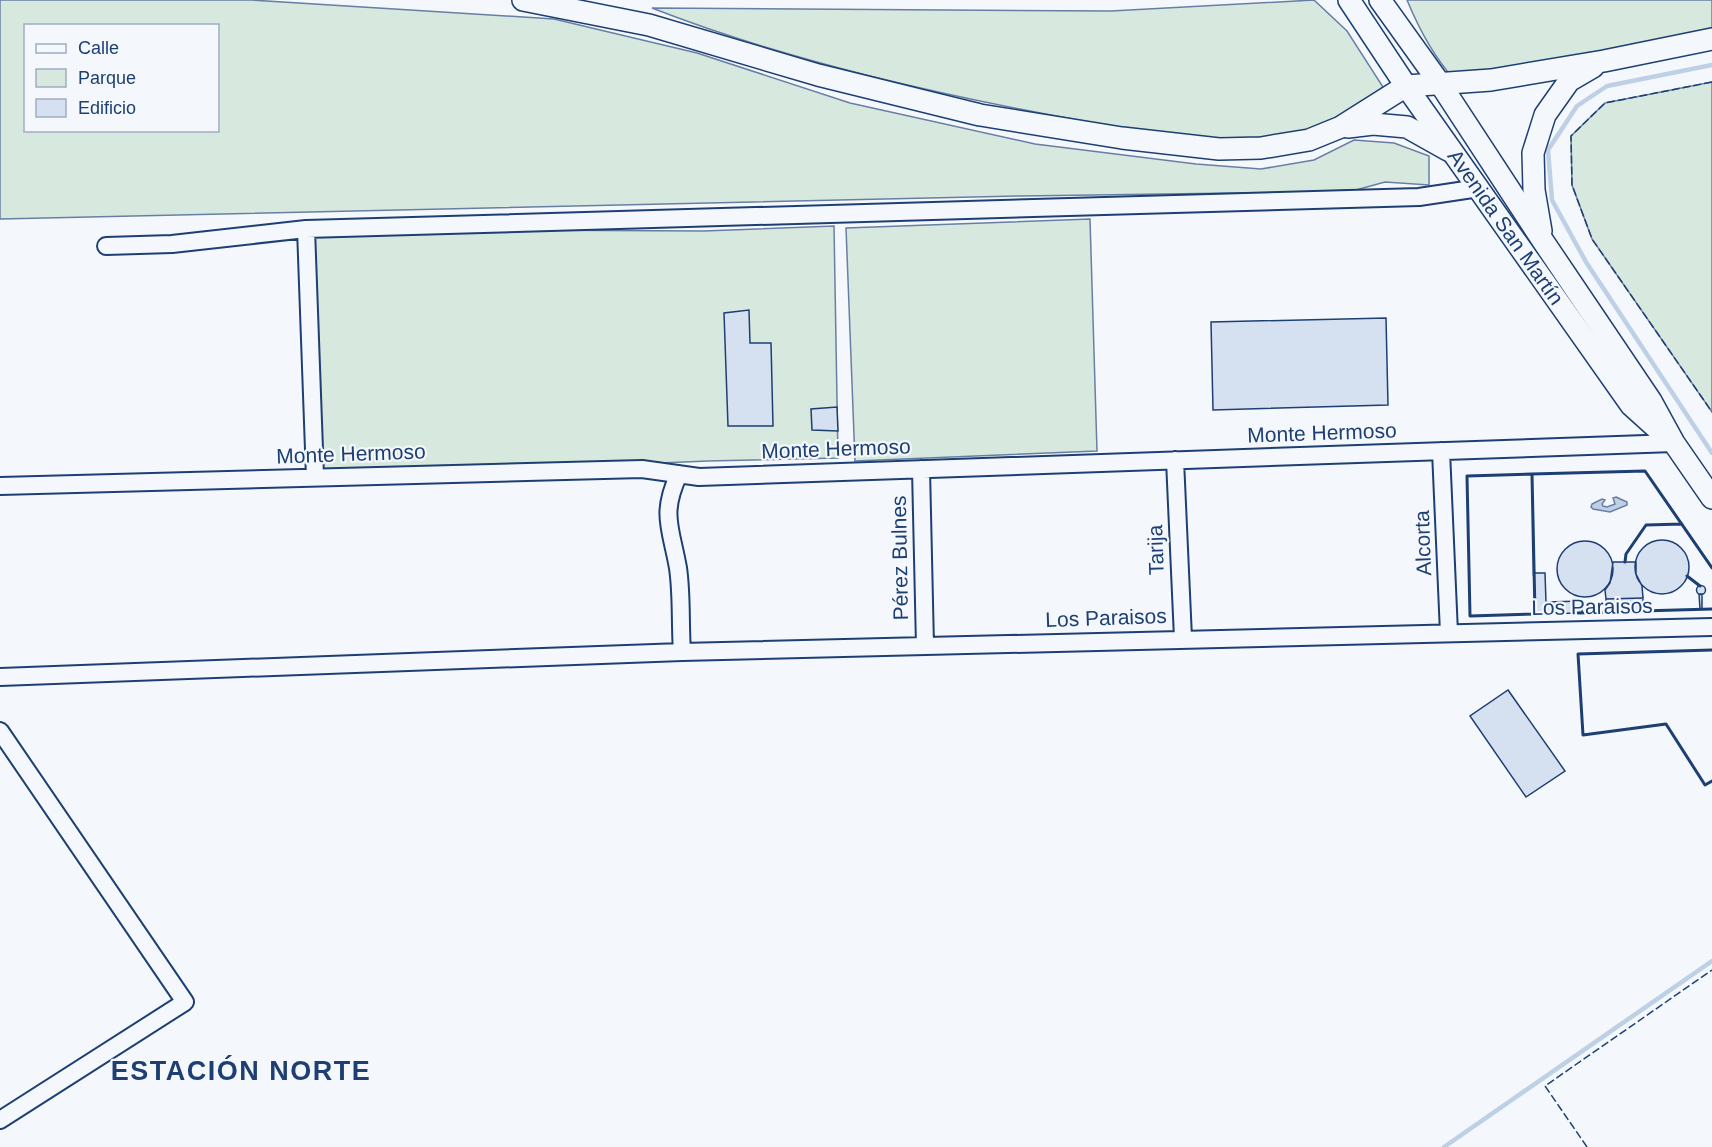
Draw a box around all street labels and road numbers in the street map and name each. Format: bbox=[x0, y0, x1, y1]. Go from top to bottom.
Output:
street label: Avenida San Martín bbox=[1444, 145, 1569, 309]
street label: Monte Hermoso bbox=[1247, 418, 1397, 447]
street label: Monte Hermoso bbox=[761, 434, 911, 463]
street label: Monte Hermoso bbox=[276, 439, 426, 468]
street label: Pérez Bulnes bbox=[887, 495, 912, 621]
street label: Alcorta bbox=[1410, 510, 1435, 576]
street label: Tarija bbox=[1143, 524, 1168, 575]
street label: Los Paraisos bbox=[1531, 594, 1653, 619]
street label: Los Paraisos bbox=[1045, 604, 1167, 631]

